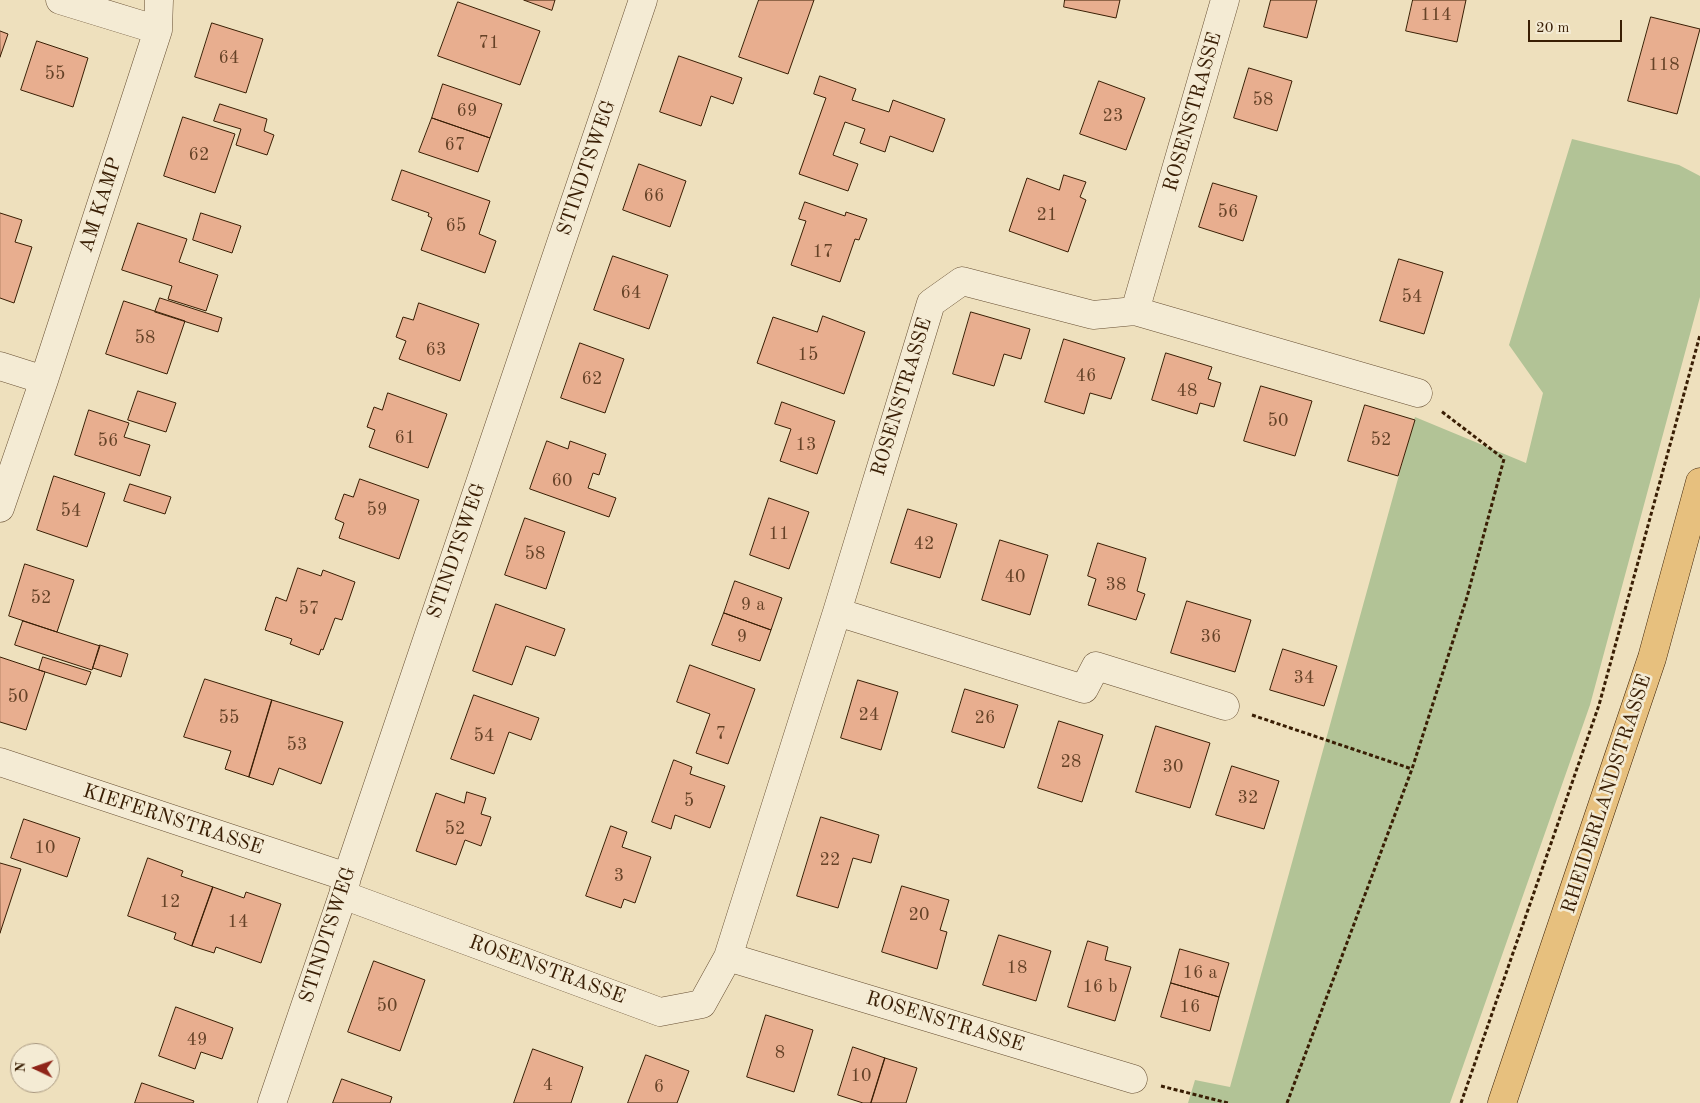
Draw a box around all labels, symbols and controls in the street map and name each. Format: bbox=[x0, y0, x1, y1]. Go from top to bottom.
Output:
house number: 114 bbox=[1420, 4, 1452, 26]
scale bar bbox=[1530, 10, 1624, 42]
text: 20 m bbox=[1536, 21, 1570, 36]
street label: ROSENSTRASSE bbox=[1159, 29, 1227, 195]
house number: 71 bbox=[479, 32, 499, 54]
house number: 64 bbox=[219, 47, 239, 69]
house number: 118 bbox=[1648, 54, 1680, 76]
house number: 55 bbox=[45, 63, 65, 85]
house number: 58 bbox=[1253, 89, 1273, 111]
street label: STINDTSWEG bbox=[553, 97, 621, 239]
house number: 69 bbox=[457, 100, 477, 122]
house number: 23 bbox=[1103, 105, 1123, 127]
house number: 67 bbox=[445, 134, 465, 156]
house number: 62 bbox=[189, 144, 209, 166]
street label: AM KAMP bbox=[74, 154, 128, 256]
house number: 66 bbox=[644, 185, 664, 207]
house number: 56 bbox=[1218, 201, 1238, 223]
house number: 21 bbox=[1037, 204, 1057, 226]
house number: 65 bbox=[446, 215, 466, 237]
house number: 17 bbox=[813, 241, 833, 263]
house number: 64 bbox=[621, 282, 641, 304]
house number: 54 bbox=[1402, 286, 1422, 308]
street label: ROSENSTRASSE bbox=[866, 315, 938, 479]
house number: 58 bbox=[135, 327, 155, 349]
house number: 63 bbox=[426, 339, 446, 361]
house number: 15 bbox=[798, 344, 818, 366]
house number: 46 bbox=[1076, 365, 1096, 387]
house number: 62 bbox=[582, 368, 602, 390]
house number: 48 bbox=[1177, 380, 1197, 402]
house number: 50 bbox=[1268, 410, 1288, 432]
house number: 61 bbox=[395, 427, 415, 449]
house number: 52 bbox=[1371, 429, 1391, 451]
house number: 56 bbox=[98, 430, 118, 452]
house number: 13 bbox=[796, 434, 816, 456]
house number: 60 bbox=[552, 470, 572, 492]
street label: STINDTSWEG bbox=[423, 480, 491, 622]
house number: 59 bbox=[367, 499, 387, 521]
house number: 54 bbox=[61, 500, 81, 522]
house number: 11 bbox=[769, 523, 789, 545]
house number: 42 bbox=[914, 533, 934, 555]
house number: 58 bbox=[525, 543, 545, 565]
house number: 40 bbox=[1005, 566, 1025, 588]
house number: 38 bbox=[1106, 574, 1126, 596]
house number: 52 bbox=[31, 587, 51, 609]
house number: 9 a bbox=[741, 594, 765, 616]
house number: 57 bbox=[299, 598, 319, 620]
house number: 9 bbox=[737, 626, 747, 648]
house number: 36 bbox=[1201, 626, 1221, 648]
house number: 34 bbox=[1294, 667, 1314, 689]
street label: RHEIDERLANDSTRASSE bbox=[1557, 671, 1657, 917]
house number: 50 bbox=[8, 686, 28, 708]
house number: 24 bbox=[859, 704, 879, 726]
house number: 55 bbox=[219, 707, 239, 729]
house number: 26 bbox=[975, 707, 995, 729]
house number: 7 bbox=[716, 723, 726, 745]
house number: 54 bbox=[474, 725, 494, 747]
house number: 53 bbox=[287, 734, 307, 756]
house number: 28 bbox=[1061, 751, 1081, 773]
house number: 30 bbox=[1163, 756, 1183, 778]
street label: KIEFERNSTRASSE bbox=[80, 779, 266, 861]
house number: 32 bbox=[1238, 787, 1258, 809]
house number: 5 bbox=[684, 790, 694, 812]
house number: 52 bbox=[445, 818, 465, 840]
house number: 10 bbox=[35, 837, 55, 859]
house number: 22 bbox=[820, 849, 840, 871]
street label: STINDTSWEG bbox=[295, 864, 361, 1006]
house number: 3 bbox=[614, 865, 624, 887]
house number: 12 bbox=[160, 891, 180, 913]
house number: 20 bbox=[909, 904, 929, 926]
house number: 14 bbox=[228, 911, 248, 933]
street label: ROSENSTRASSE bbox=[465, 931, 629, 1009]
house number: 18 bbox=[1007, 957, 1027, 979]
house number: 16 a bbox=[1183, 962, 1217, 984]
house number: 16 b bbox=[1082, 976, 1118, 998]
street label: ROSENSTRASSE bbox=[863, 986, 1027, 1058]
house number: 50 bbox=[377, 995, 397, 1017]
house number: 16 bbox=[1180, 996, 1200, 1018]
house number: 49 bbox=[187, 1029, 207, 1051]
house number: 8 bbox=[775, 1042, 785, 1064]
north arrow bbox=[10, 1043, 60, 1093]
text: N bbox=[14, 1062, 28, 1073]
house number: 10 bbox=[851, 1065, 871, 1087]
house number: 4 bbox=[543, 1074, 553, 1096]
house number: 6 bbox=[654, 1076, 664, 1098]

